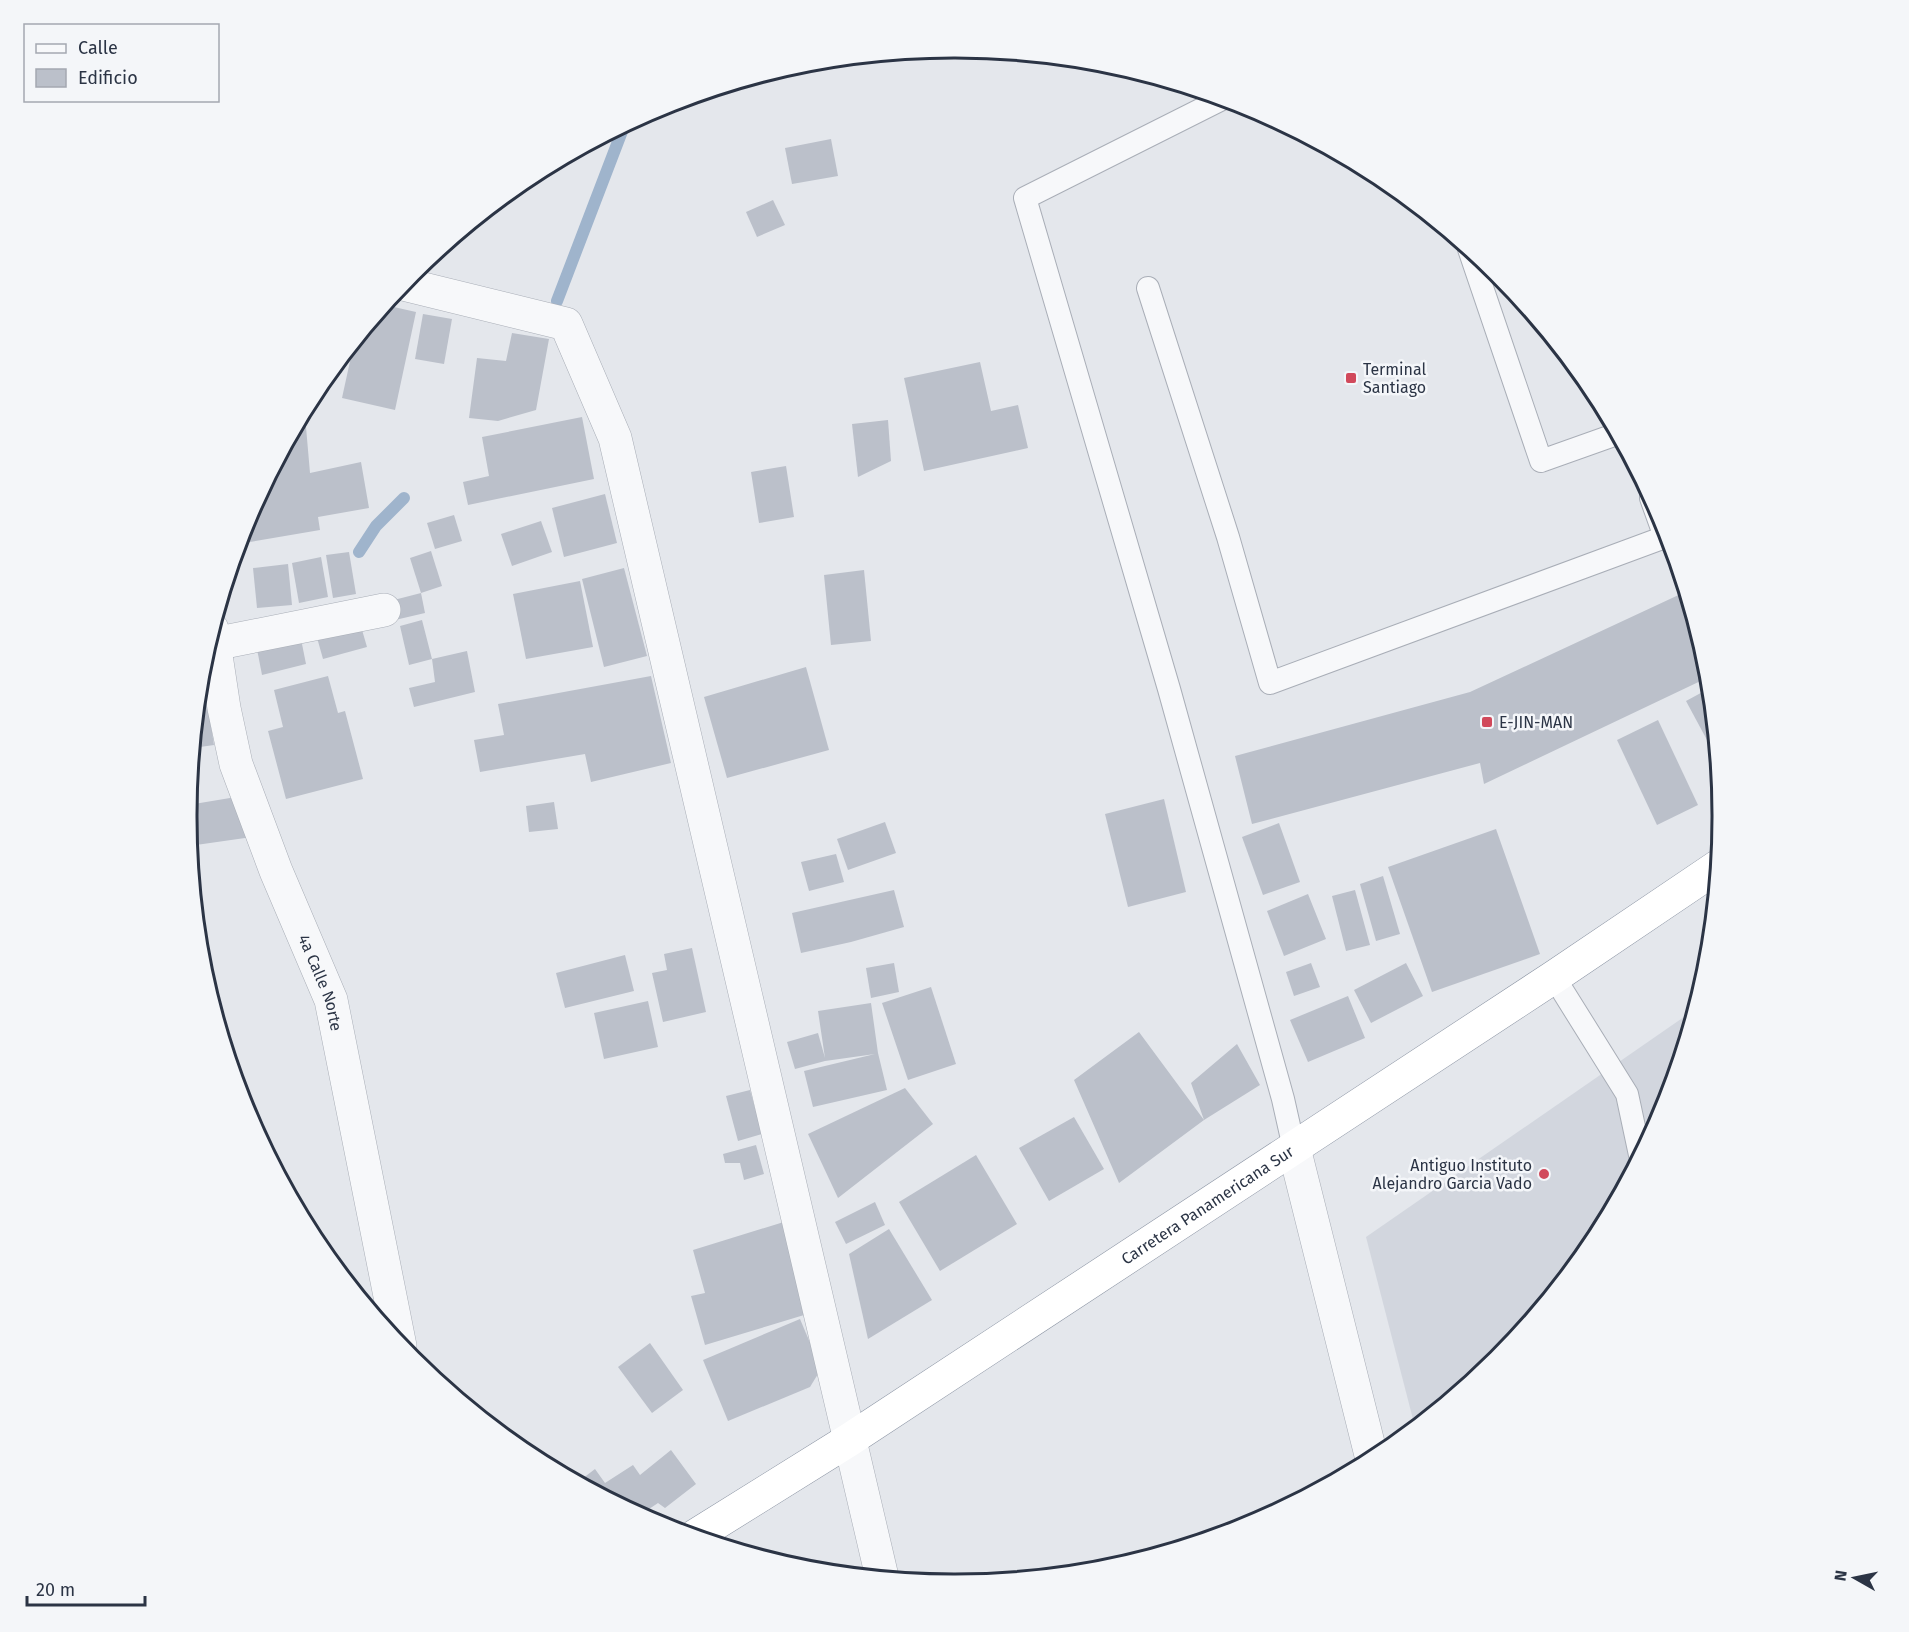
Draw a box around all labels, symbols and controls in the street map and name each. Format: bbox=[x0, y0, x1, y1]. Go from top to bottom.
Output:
legend bbox=[24, 24, 219, 102]
text: Calle bbox=[78, 37, 118, 59]
text: Edificio bbox=[78, 67, 138, 89]
place label: Terminal Santiago bbox=[1363, 360, 1426, 397]
marker: Terminal Santiago bbox=[1344, 371, 1358, 385]
place label: E-JIN-MAN bbox=[1499, 713, 1573, 732]
marker: E-JIN-MAN bbox=[1480, 715, 1494, 729]
street label: 4a Calle Norte bbox=[295, 931, 346, 1033]
street label: Carretera Panamericana Sur bbox=[1117, 1141, 1298, 1268]
place label: Antiguo Instituto Alejandro Garcia Vado bbox=[1373, 1156, 1532, 1193]
marker: Antiguo Instituto Alejandro Garcia Vado bbox=[1537, 1167, 1551, 1181]
north arrow bbox=[1825, 1548, 1885, 1608]
scale bar bbox=[27, 1569, 146, 1607]
text: N bbox=[1830, 1569, 1851, 1582]
text: 20 m bbox=[36, 1579, 75, 1601]

